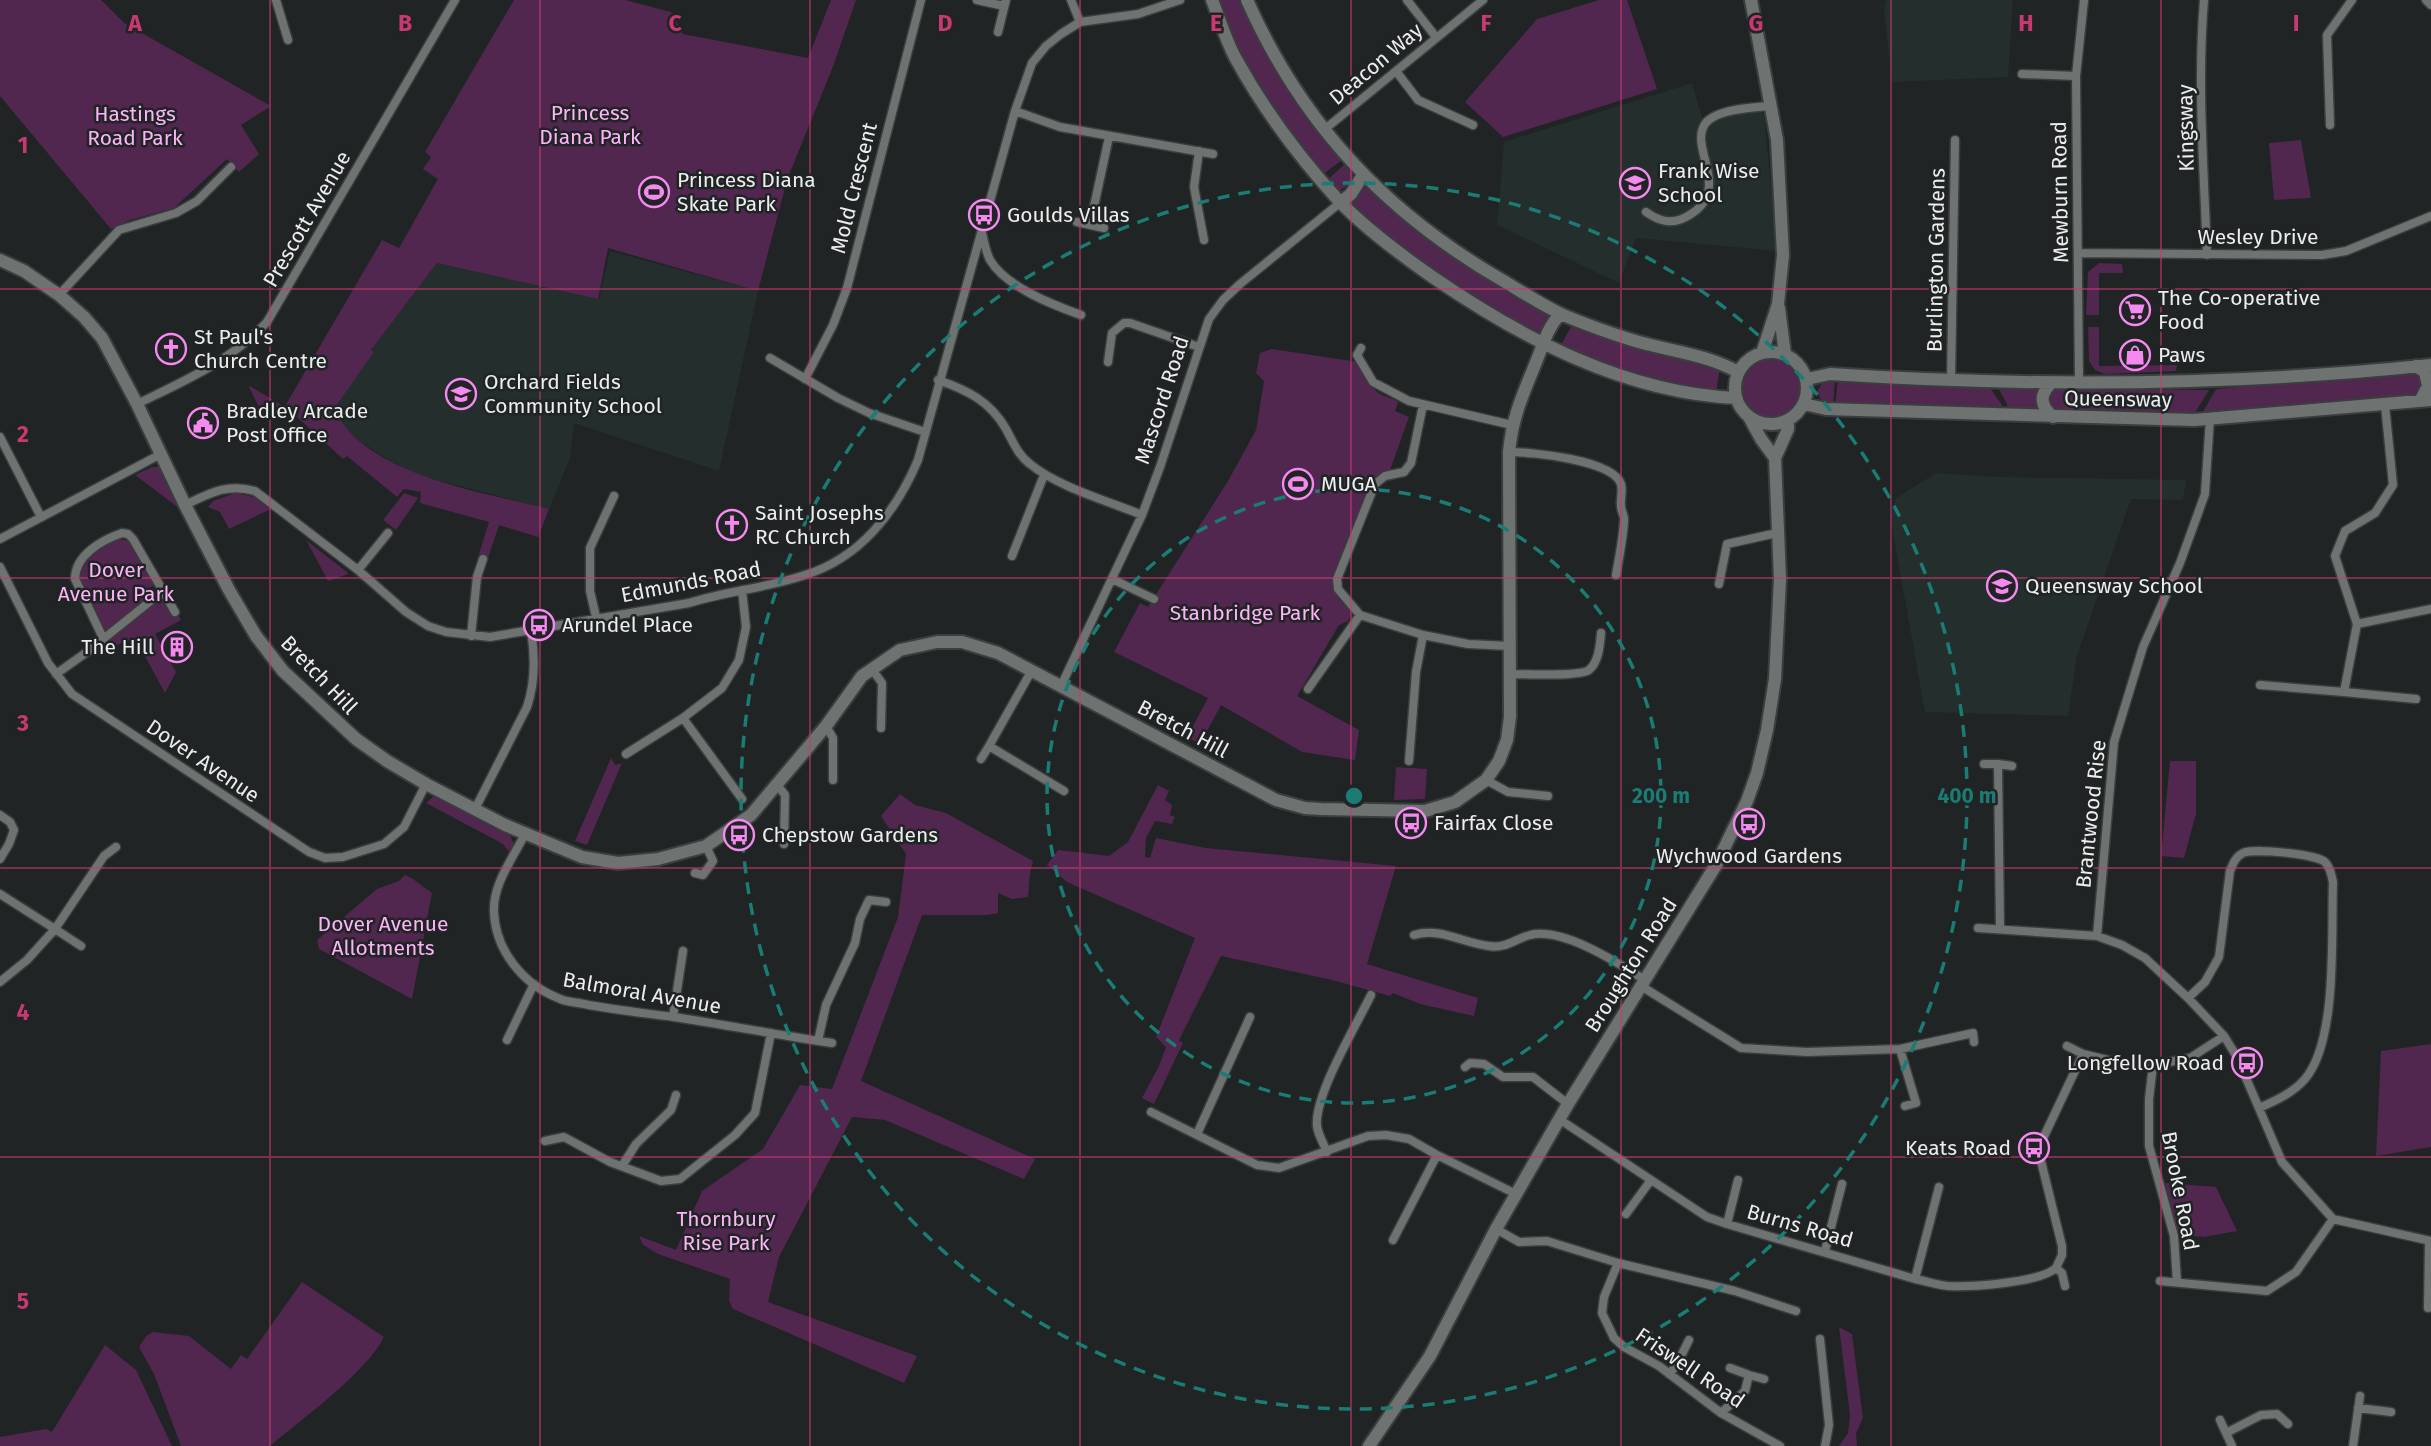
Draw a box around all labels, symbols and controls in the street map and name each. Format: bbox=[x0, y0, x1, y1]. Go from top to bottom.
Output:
text: A bbox=[127, 9, 142, 37]
text: B bbox=[398, 9, 412, 37]
text: C bbox=[668, 9, 682, 37]
text: D bbox=[938, 9, 953, 37]
text: E bbox=[1210, 9, 1222, 37]
text: F bbox=[1480, 9, 1492, 37]
text: G bbox=[1749, 9, 1763, 37]
text: H bbox=[2018, 9, 2034, 37]
text: I bbox=[2293, 9, 2299, 37]
street label: Deacon Way bbox=[1324, 17, 1429, 111]
street label: Kingsway bbox=[2172, 83, 2200, 172]
park label: Princess Diana Park bbox=[539, 100, 641, 150]
park label: Hastings Road Park bbox=[87, 101, 183, 151]
street label: Mold Crescent bbox=[825, 119, 883, 256]
street label: Mewburn Road bbox=[2046, 121, 2074, 263]
text: 1 bbox=[18, 131, 28, 159]
street label: Prescott Avenue bbox=[258, 146, 356, 292]
place label: Frank Wise School bbox=[1658, 158, 1760, 208]
school or university icon: Frank Wise School bbox=[1618, 166, 1652, 200]
place label: Princess Diana Skate Park bbox=[677, 167, 816, 217]
street label: Burlington Gardens bbox=[1921, 168, 1951, 352]
sports icon: Princess Diana Skate Park bbox=[637, 175, 671, 209]
bus stop icon: Goulds Villas bbox=[967, 198, 1001, 232]
place label: Goulds Villas bbox=[1007, 202, 1130, 228]
street label: Wesley Drive bbox=[2198, 224, 2318, 250]
place label: The Co-operative Food bbox=[2158, 285, 2320, 335]
supermarket icon: The Co-operative Food bbox=[2118, 293, 2152, 327]
place label: St Paul's Church Centre bbox=[194, 324, 327, 374]
church icon: St Paul's Church Centre bbox=[154, 332, 188, 366]
street label: Mascord Road bbox=[1129, 333, 1195, 467]
shop icon: Paws bbox=[2118, 338, 2152, 372]
place label: Paws bbox=[2158, 342, 2205, 368]
place label: Orchard Fields Community School bbox=[484, 369, 662, 419]
school or university icon: Orchard Fields Community School bbox=[444, 377, 478, 411]
street label: Queensway bbox=[2064, 385, 2173, 413]
place label: Bradley Arcade Post Office bbox=[226, 398, 368, 448]
public building icon: Bradley Arcade Post Office bbox=[186, 406, 220, 440]
text: 2 bbox=[17, 420, 29, 448]
sports icon: MUGA bbox=[1281, 467, 1315, 501]
place label: MUGA bbox=[1321, 471, 1377, 497]
place label: Saint Josephs RC Church bbox=[755, 500, 884, 550]
church icon: Saint Josephs RC Church bbox=[715, 508, 749, 542]
street label: Edmunds Road bbox=[619, 556, 763, 608]
park label: Dover Avenue Park bbox=[58, 557, 175, 607]
school or university icon: Queensway School bbox=[1985, 569, 2019, 603]
place label: Queensway School bbox=[2025, 573, 2203, 599]
park label: Stanbridge Park bbox=[1170, 600, 1321, 626]
bus stop icon: Arundel Place bbox=[522, 608, 556, 642]
place label: Arundel Place bbox=[562, 612, 693, 638]
building icon: The Hill bbox=[160, 630, 194, 664]
street label: Bretch Hill bbox=[275, 630, 363, 720]
place label: The Hill bbox=[81, 634, 154, 660]
street label: Bretch Hill bbox=[1133, 694, 1233, 764]
text: 3 bbox=[16, 709, 29, 737]
street label: Dover Avenue bbox=[142, 714, 264, 808]
street label: Brantwood Rise bbox=[2070, 739, 2112, 889]
text: 200 m bbox=[1632, 783, 1690, 809]
text: 400 m bbox=[1937, 783, 1997, 809]
centre of rings bbox=[1342, 784, 1366, 808]
bus stop icon: Fairfax Close bbox=[1394, 806, 1428, 840]
bus stop icon: Wychwood Gardens bbox=[1732, 807, 1766, 841]
place label: Fairfax Close bbox=[1434, 810, 1553, 836]
bus stop icon: Chepstow Gardens bbox=[722, 818, 756, 852]
place label: Chepstow Gardens bbox=[762, 822, 938, 848]
place label: Wychwood Gardens bbox=[1656, 843, 1842, 869]
street label: Broughton Road bbox=[1579, 893, 1683, 1037]
park label: Dover Avenue Allotments bbox=[318, 911, 448, 961]
street label: Balmoral Avenue bbox=[561, 966, 723, 1020]
text: 4 bbox=[17, 998, 30, 1026]
bus stop icon: Longfellow Road bbox=[2230, 1046, 2264, 1080]
place label: Longfellow Road bbox=[2067, 1050, 2224, 1076]
street label: Brooke Road bbox=[2156, 1129, 2204, 1253]
bus stop icon: Keats Road bbox=[2017, 1131, 2051, 1165]
place label: Keats Road bbox=[1905, 1135, 2011, 1161]
street label: Burns Road bbox=[1744, 1198, 1856, 1254]
park label: Thornbury Rise Park bbox=[677, 1206, 776, 1256]
text: 5 bbox=[17, 1287, 29, 1315]
street label: Friswell Road bbox=[1630, 1322, 1750, 1414]

